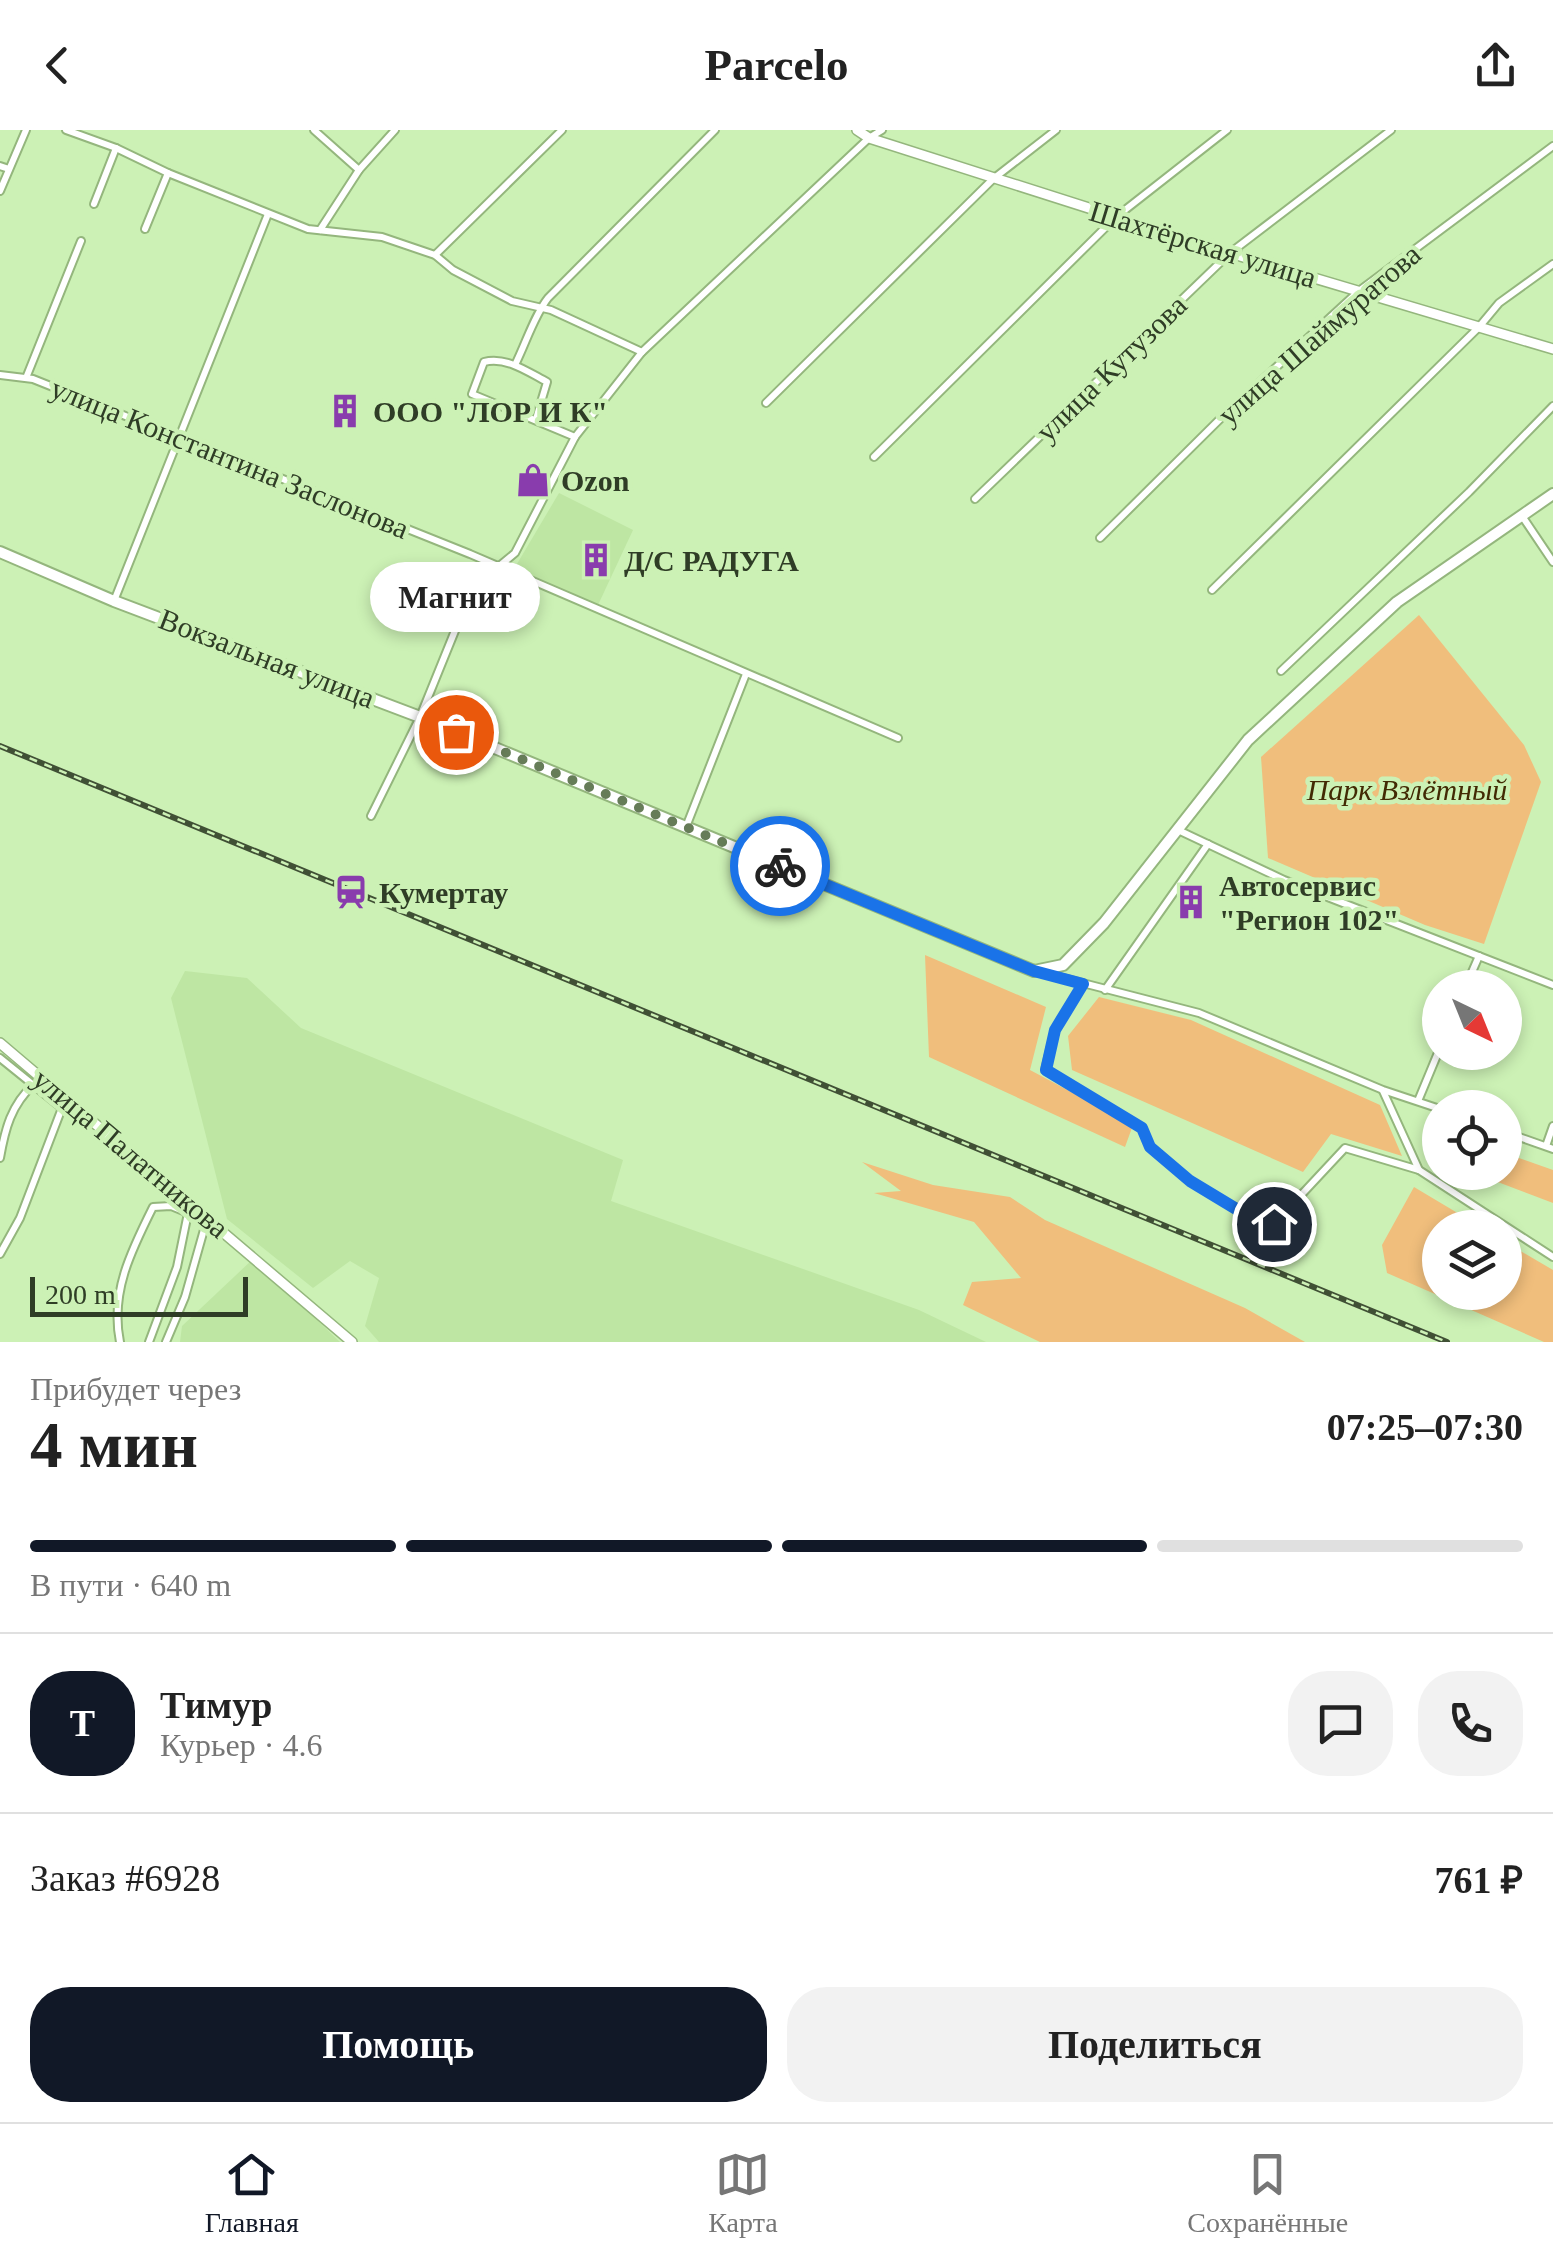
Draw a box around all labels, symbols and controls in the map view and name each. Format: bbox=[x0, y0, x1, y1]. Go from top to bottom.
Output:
icon: back bbox=[30, 38, 85, 93]
icon: share bbox=[1468, 38, 1523, 93]
text: Parcelo bbox=[704, 40, 849, 90]
street label: Шахтёрская улица bbox=[1086, 194, 1320, 294]
street label: улица Шаймуратова bbox=[1211, 237, 1427, 431]
street label: улица Кутузова bbox=[1029, 288, 1193, 448]
street label: улица Константина Заслонова bbox=[46, 371, 414, 545]
building icon: ООО "ЛОР И К" bbox=[326, 392, 364, 430]
place label: ООО "ЛОР И К" bbox=[373, 395, 608, 428]
shop icon: Ozon bbox=[514, 461, 552, 499]
place label: Ozon bbox=[561, 464, 630, 497]
building icon: Д/С РАДУГА bbox=[577, 541, 615, 579]
place label: Д/С РАДУГА bbox=[624, 544, 799, 577]
callout: Магнит bbox=[371, 562, 541, 632]
text: Магнит bbox=[398, 579, 512, 615]
street label: Вокзальная улица bbox=[155, 602, 379, 714]
pin bbox=[414, 690, 499, 775]
icon: bag bbox=[429, 705, 484, 760]
park label: Парк Взлётный bbox=[1306, 773, 1507, 806]
courier bbox=[730, 816, 830, 916]
icon: bike bbox=[753, 839, 808, 894]
place label: Автосервис "Регион 102" bbox=[1219, 869, 1399, 936]
station icon: Кумертау bbox=[332, 873, 370, 911]
place label: Кумертау bbox=[379, 876, 508, 909]
building icon: Автосервис "Регион 102" bbox=[1172, 883, 1210, 921]
north arrow bbox=[1422, 970, 1522, 1070]
map controls bbox=[1422, 970, 1522, 1310]
street label: улица Палатникова bbox=[27, 1062, 235, 1244]
button: locate bbox=[1422, 1090, 1522, 1190]
pin bbox=[1232, 1182, 1317, 1267]
icon: home bbox=[1247, 1197, 1302, 1252]
button: layers bbox=[1422, 1210, 1522, 1310]
scale bar bbox=[30, 1272, 248, 1316]
text: 200 m bbox=[45, 1279, 116, 1310]
text: Прибудет через bbox=[30, 1371, 241, 1407]
text: 07:25–07:30 bbox=[1327, 1406, 1523, 1448]
text: 4 мин bbox=[30, 1409, 198, 1481]
text: В пути · 640 m bbox=[30, 1567, 231, 1603]
button: chat bbox=[1288, 1671, 1393, 1776]
button: phone bbox=[1418, 1671, 1523, 1776]
text: Тимур bbox=[160, 1684, 272, 1726]
text: Т bbox=[70, 1702, 95, 1744]
text: Курьер · 4.6 bbox=[160, 1727, 322, 1763]
text: Заказ #6928 bbox=[30, 1857, 220, 1899]
text: 761 ₽ bbox=[1434, 1859, 1523, 1901]
button: Помощь bbox=[30, 1987, 767, 2102]
button: Поделиться bbox=[787, 1987, 1523, 2102]
tab: Главная bbox=[205, 2147, 299, 2239]
tab: Карта bbox=[708, 2147, 778, 2239]
tab: Сохранённые bbox=[1187, 2147, 1348, 2239]

